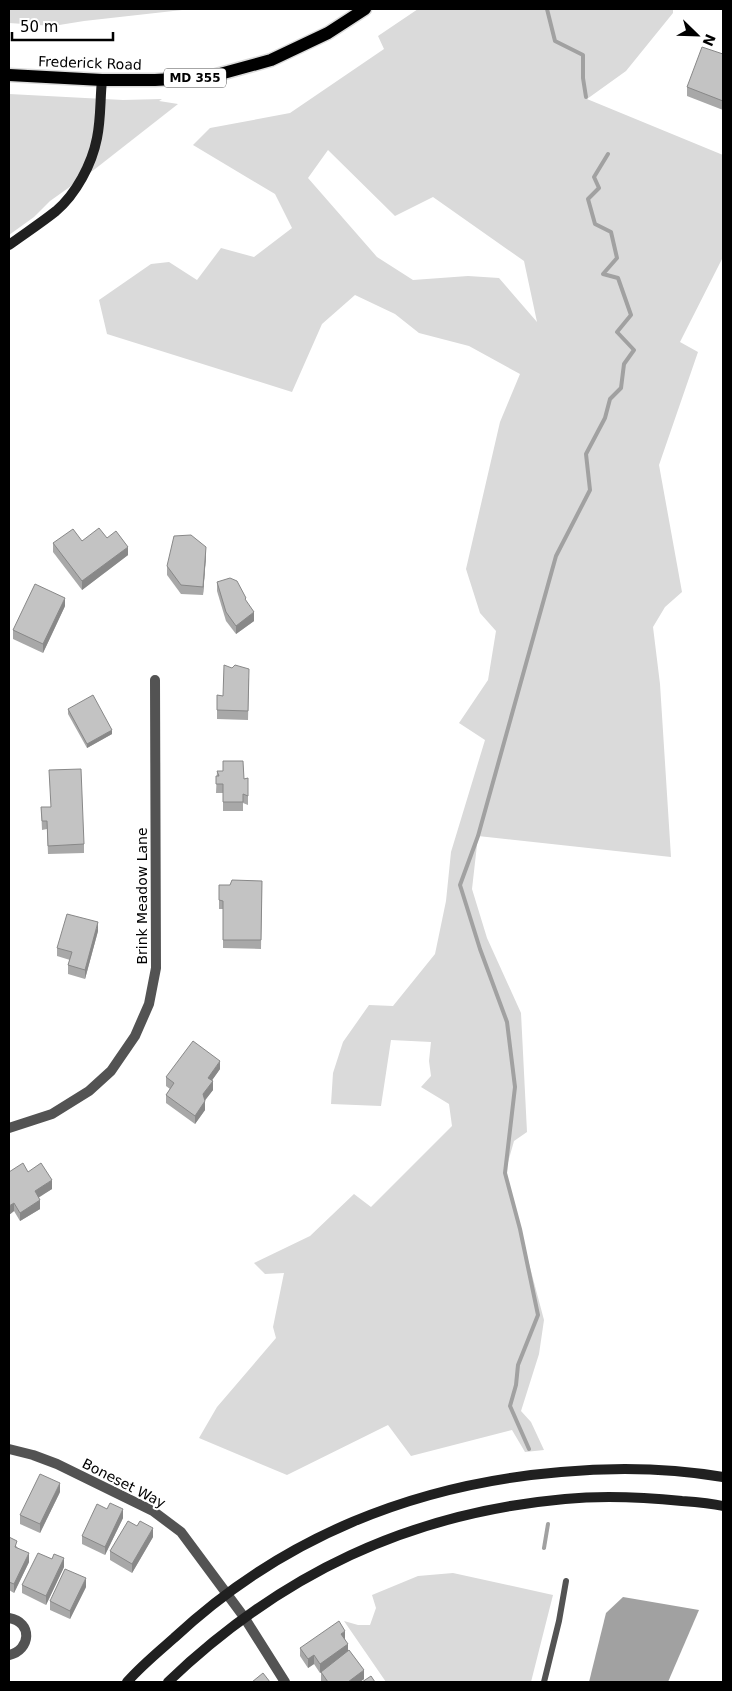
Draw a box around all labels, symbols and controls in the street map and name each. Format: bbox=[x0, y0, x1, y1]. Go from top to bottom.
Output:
scale bar bbox=[12, 10, 114, 42]
north arrow bbox=[672, 10, 722, 60]
text: 50 m bbox=[20, 18, 58, 36]
text: N bbox=[699, 32, 719, 49]
street label: Frederick Road bbox=[38, 53, 142, 73]
road number: MD 355 bbox=[164, 68, 226, 88]
street label: Brink Meadow Lane bbox=[134, 827, 150, 965]
street label: Boneset Way bbox=[80, 1455, 168, 1511]

